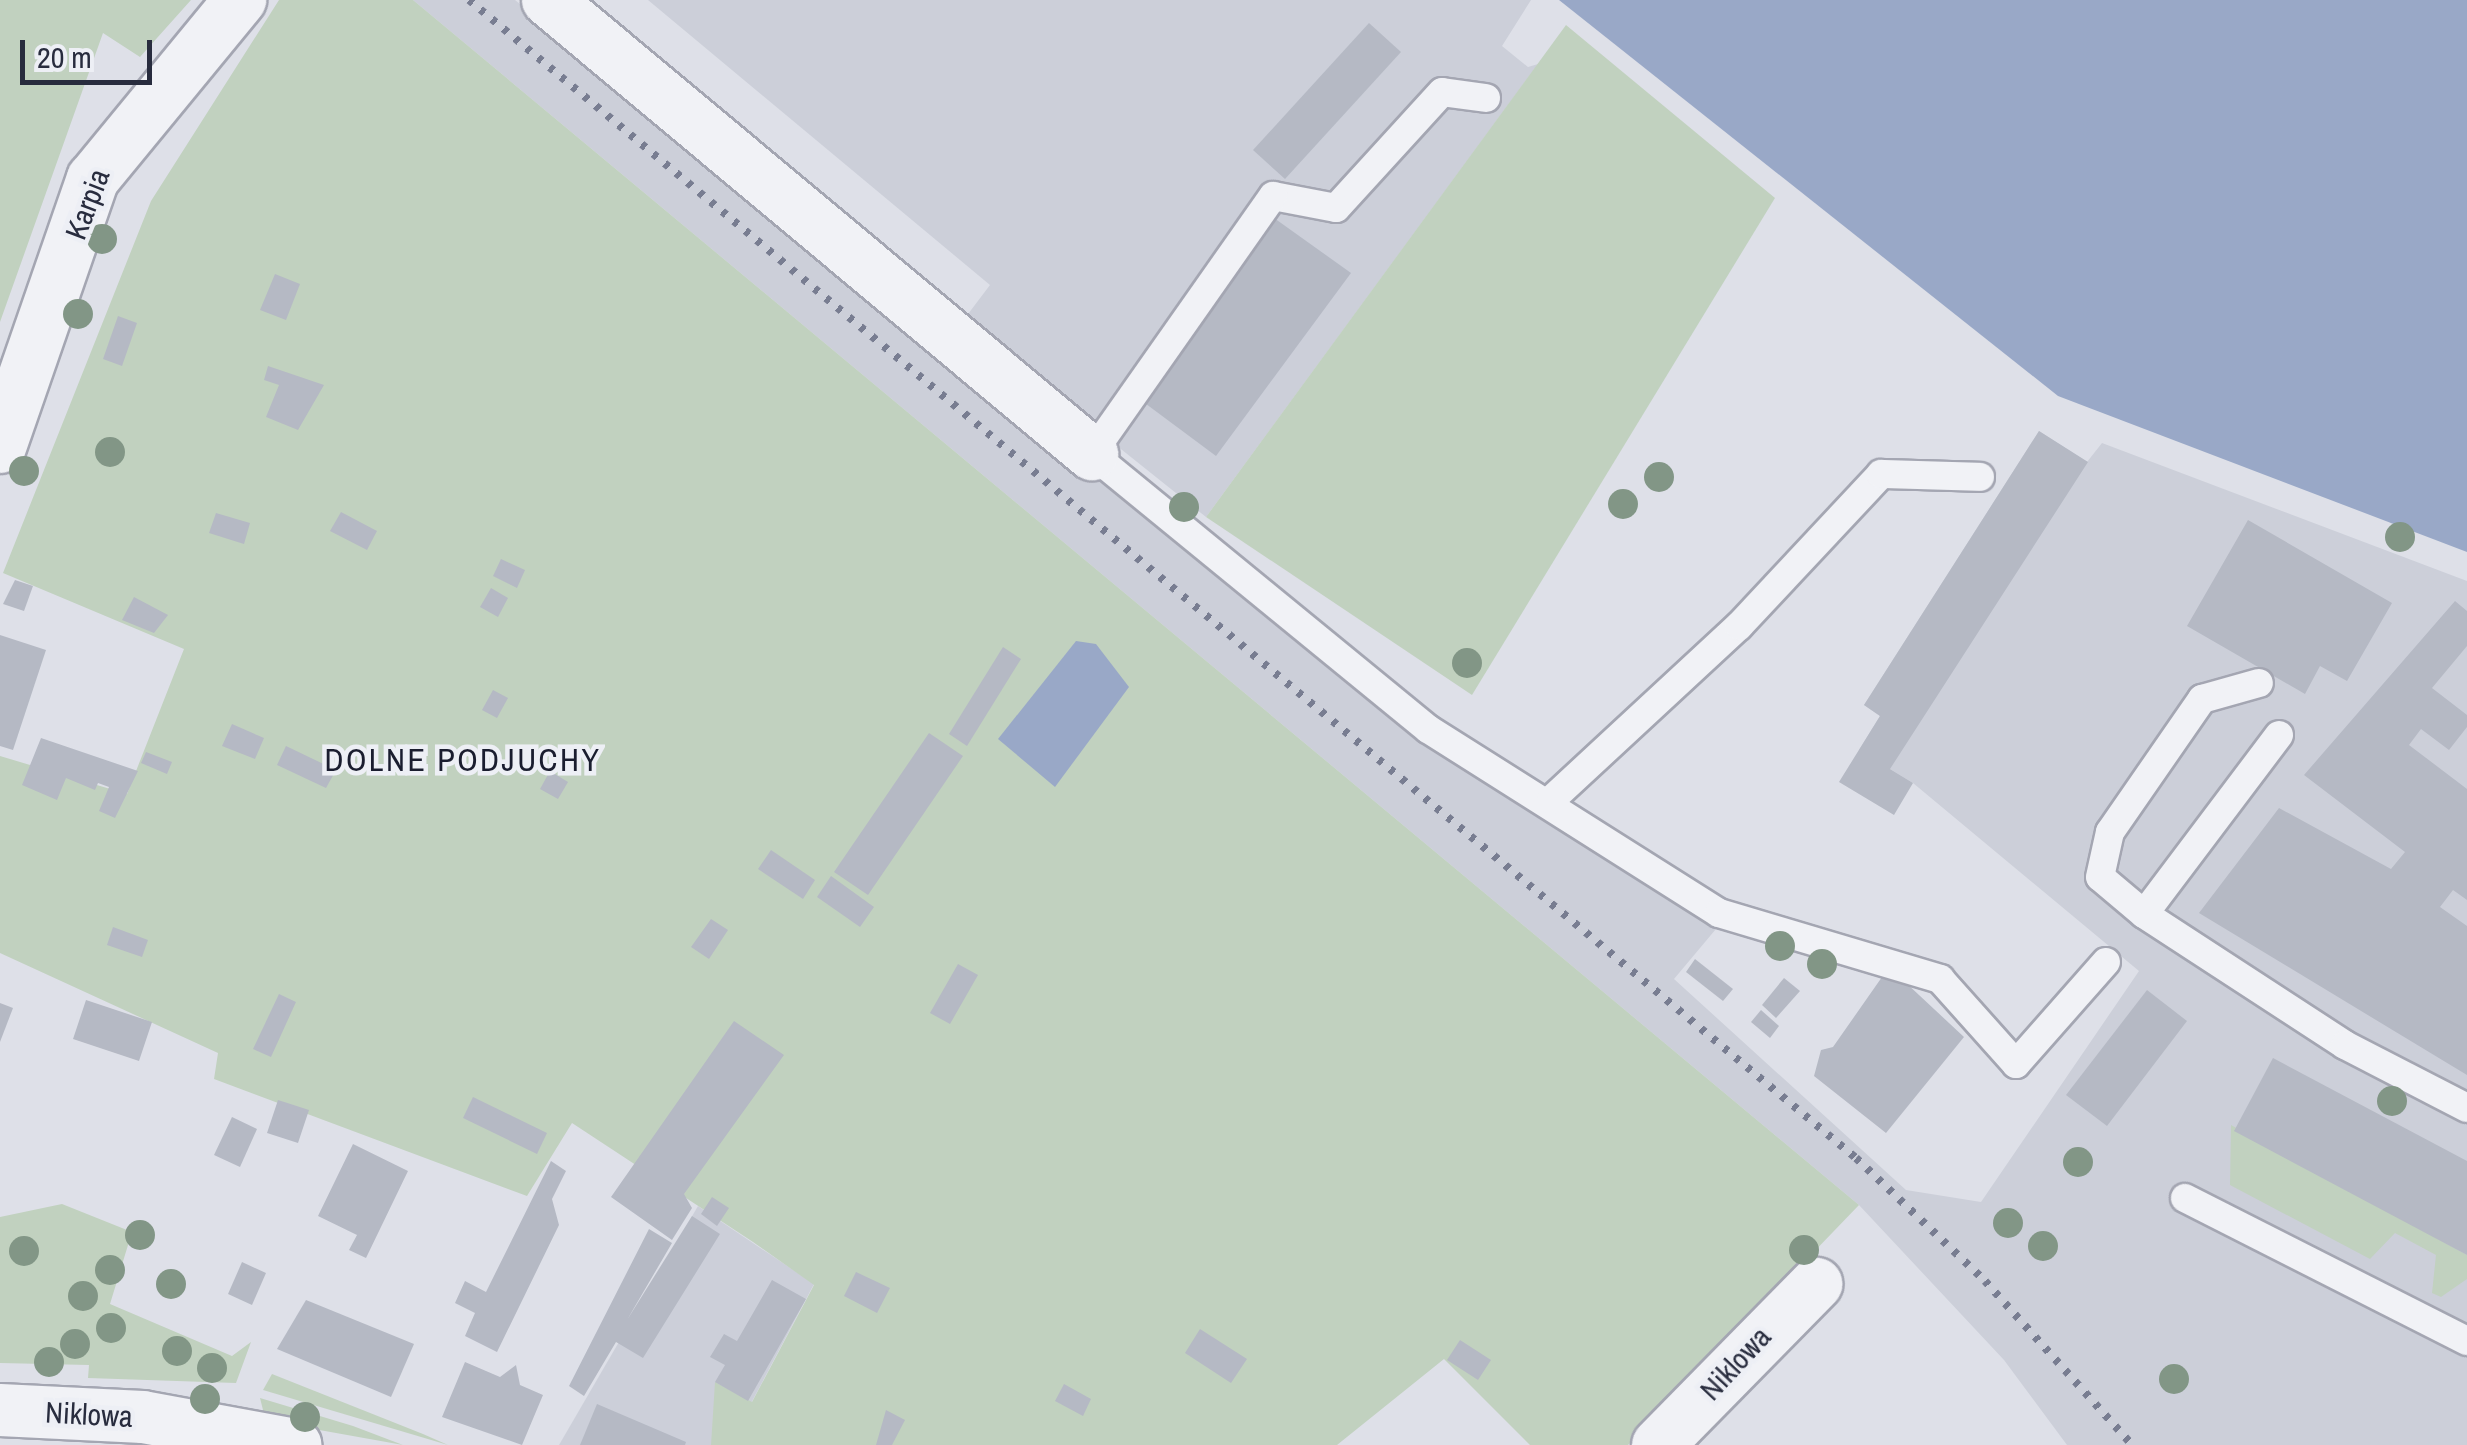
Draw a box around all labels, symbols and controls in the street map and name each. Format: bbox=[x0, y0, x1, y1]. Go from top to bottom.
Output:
scale bar bbox=[25, 20, 158, 82]
text: 20 m bbox=[37, 37, 92, 77]
street label: Karpia bbox=[57, 164, 117, 244]
district label: DOLNE PODJUCHY bbox=[324, 741, 602, 779]
street label: Niklowa bbox=[1692, 1319, 1778, 1407]
street label: Niklowa bbox=[44, 1394, 134, 1434]

